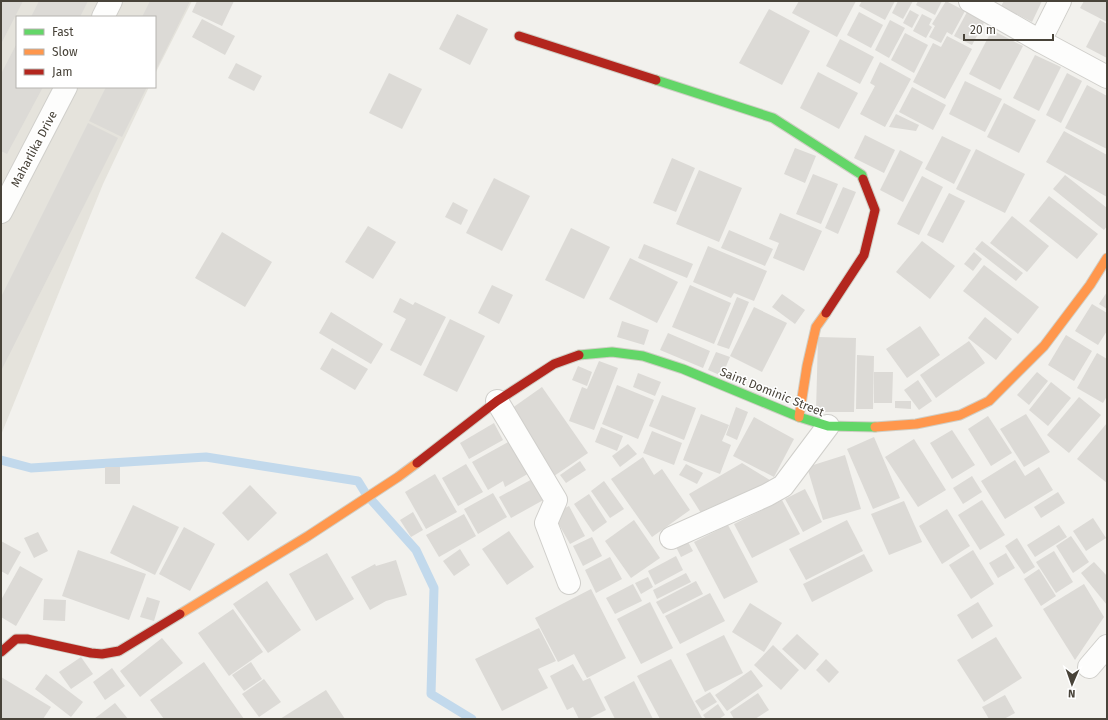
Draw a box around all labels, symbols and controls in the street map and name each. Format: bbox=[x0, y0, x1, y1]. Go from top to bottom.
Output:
legend bbox=[16, 16, 156, 88]
scale bar bbox=[964, 16, 1053, 42]
text: 20 m bbox=[970, 23, 996, 37]
text: Fast bbox=[52, 25, 74, 39]
text: Slow bbox=[52, 45, 78, 59]
text: Jam bbox=[52, 65, 72, 79]
street label: Maharlika Drive bbox=[8, 108, 60, 190]
street label: Saint Dominic Street bbox=[718, 365, 827, 420]
north arrow bbox=[1052, 664, 1092, 704]
text: N bbox=[1068, 687, 1076, 700]

